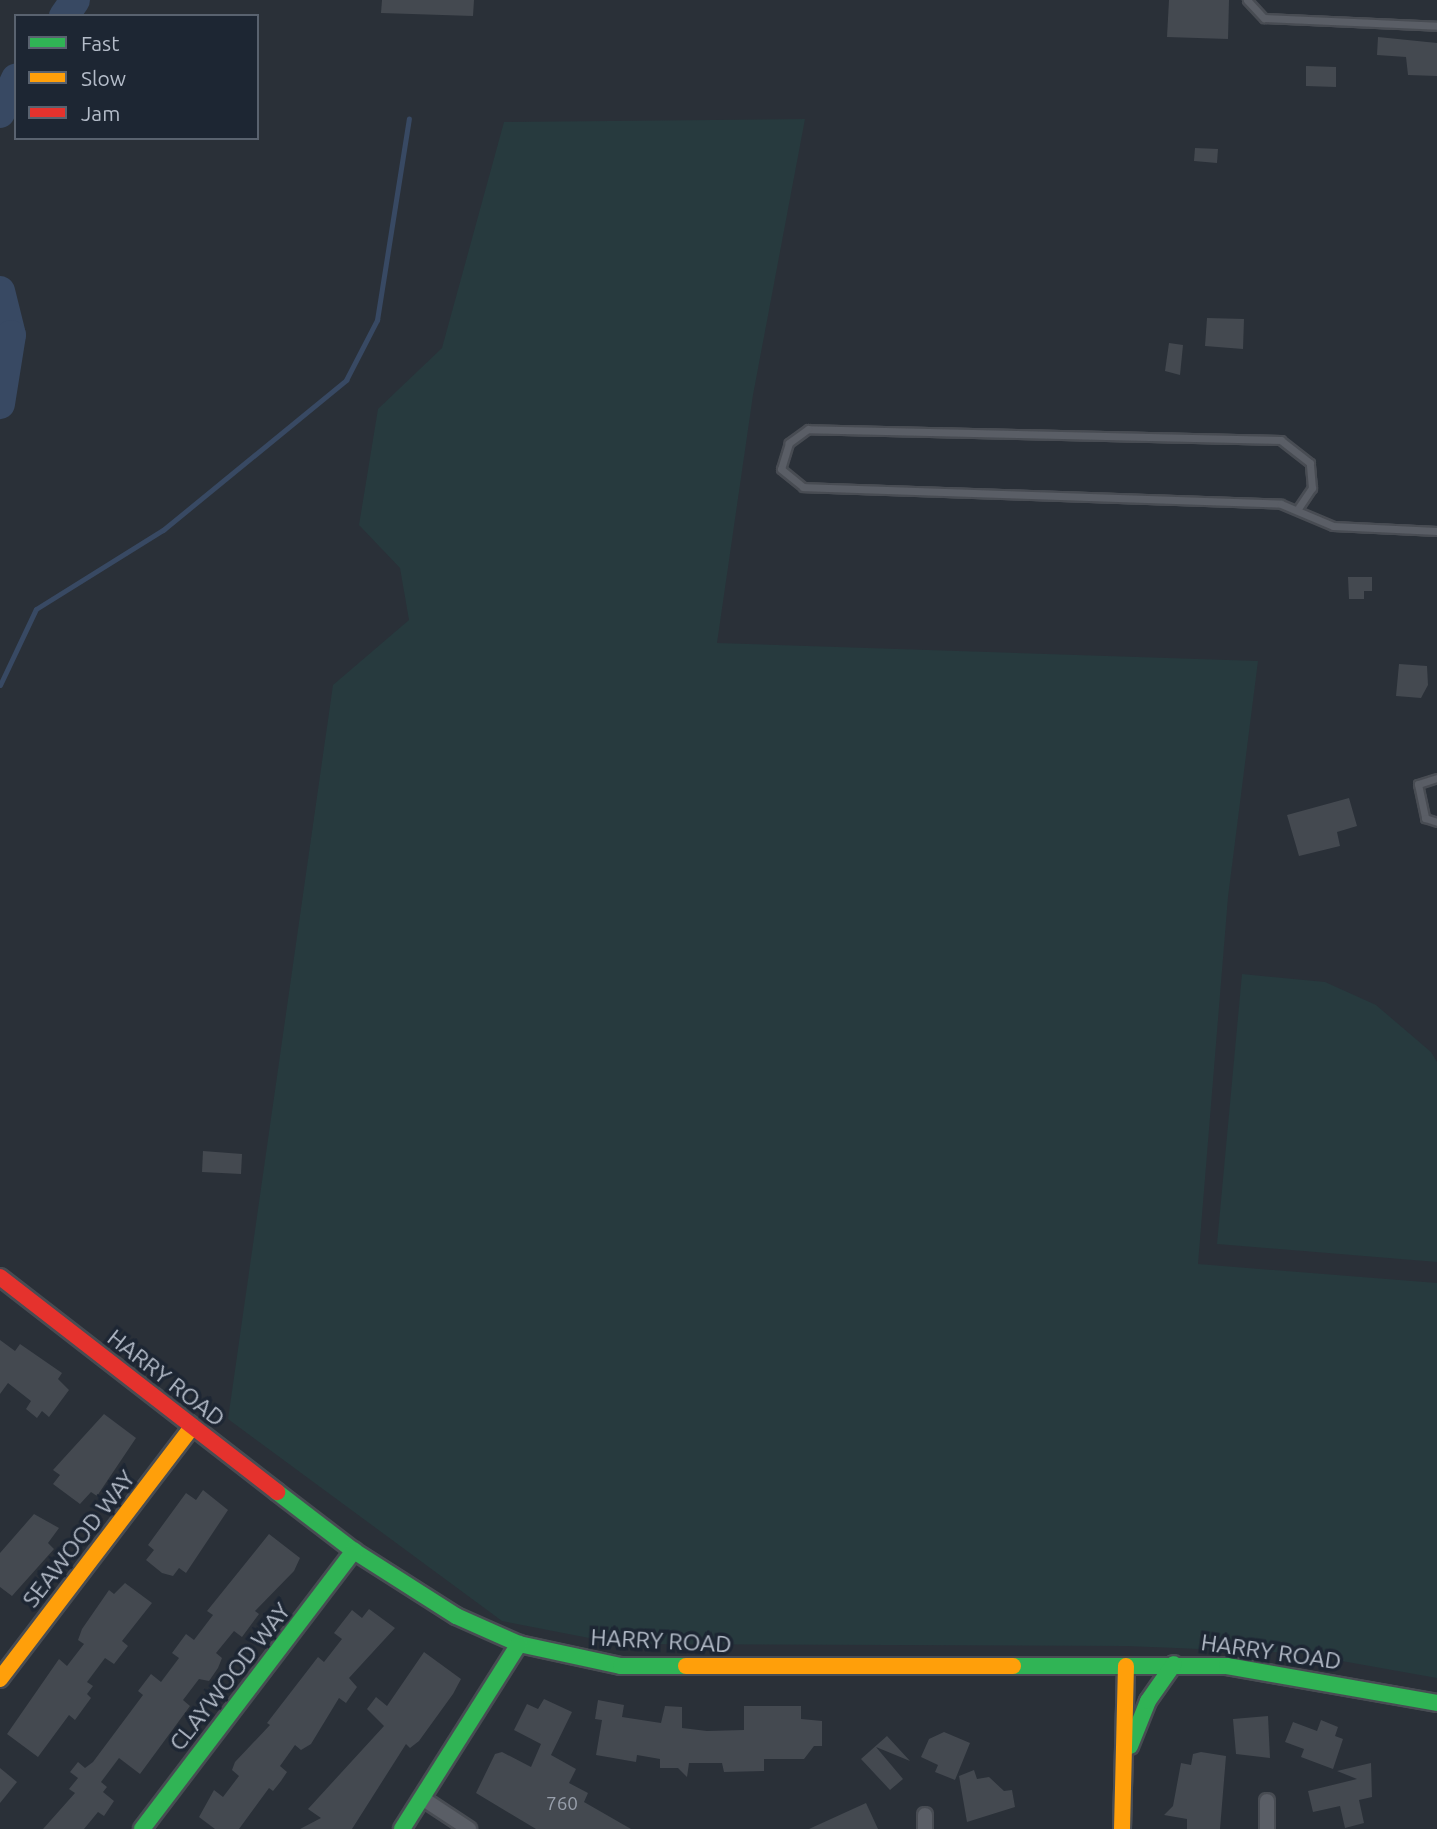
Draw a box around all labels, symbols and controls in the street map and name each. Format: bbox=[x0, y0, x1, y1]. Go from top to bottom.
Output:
legend bbox=[14, 14, 259, 140]
text: Fast bbox=[81, 31, 119, 55]
text: Slow bbox=[81, 66, 126, 90]
text: Jam bbox=[81, 101, 120, 125]
street label: HARRY ROAD bbox=[102, 1324, 230, 1432]
street label: SEAWOOD WAY bbox=[17, 1465, 141, 1613]
street label: CLAYWOOD WAY bbox=[164, 1598, 296, 1756]
street label: HARRY ROAD bbox=[590, 1624, 732, 1658]
street label: HARRY ROAD bbox=[1199, 1629, 1343, 1675]
house number: 760 bbox=[546, 1793, 578, 1815]

